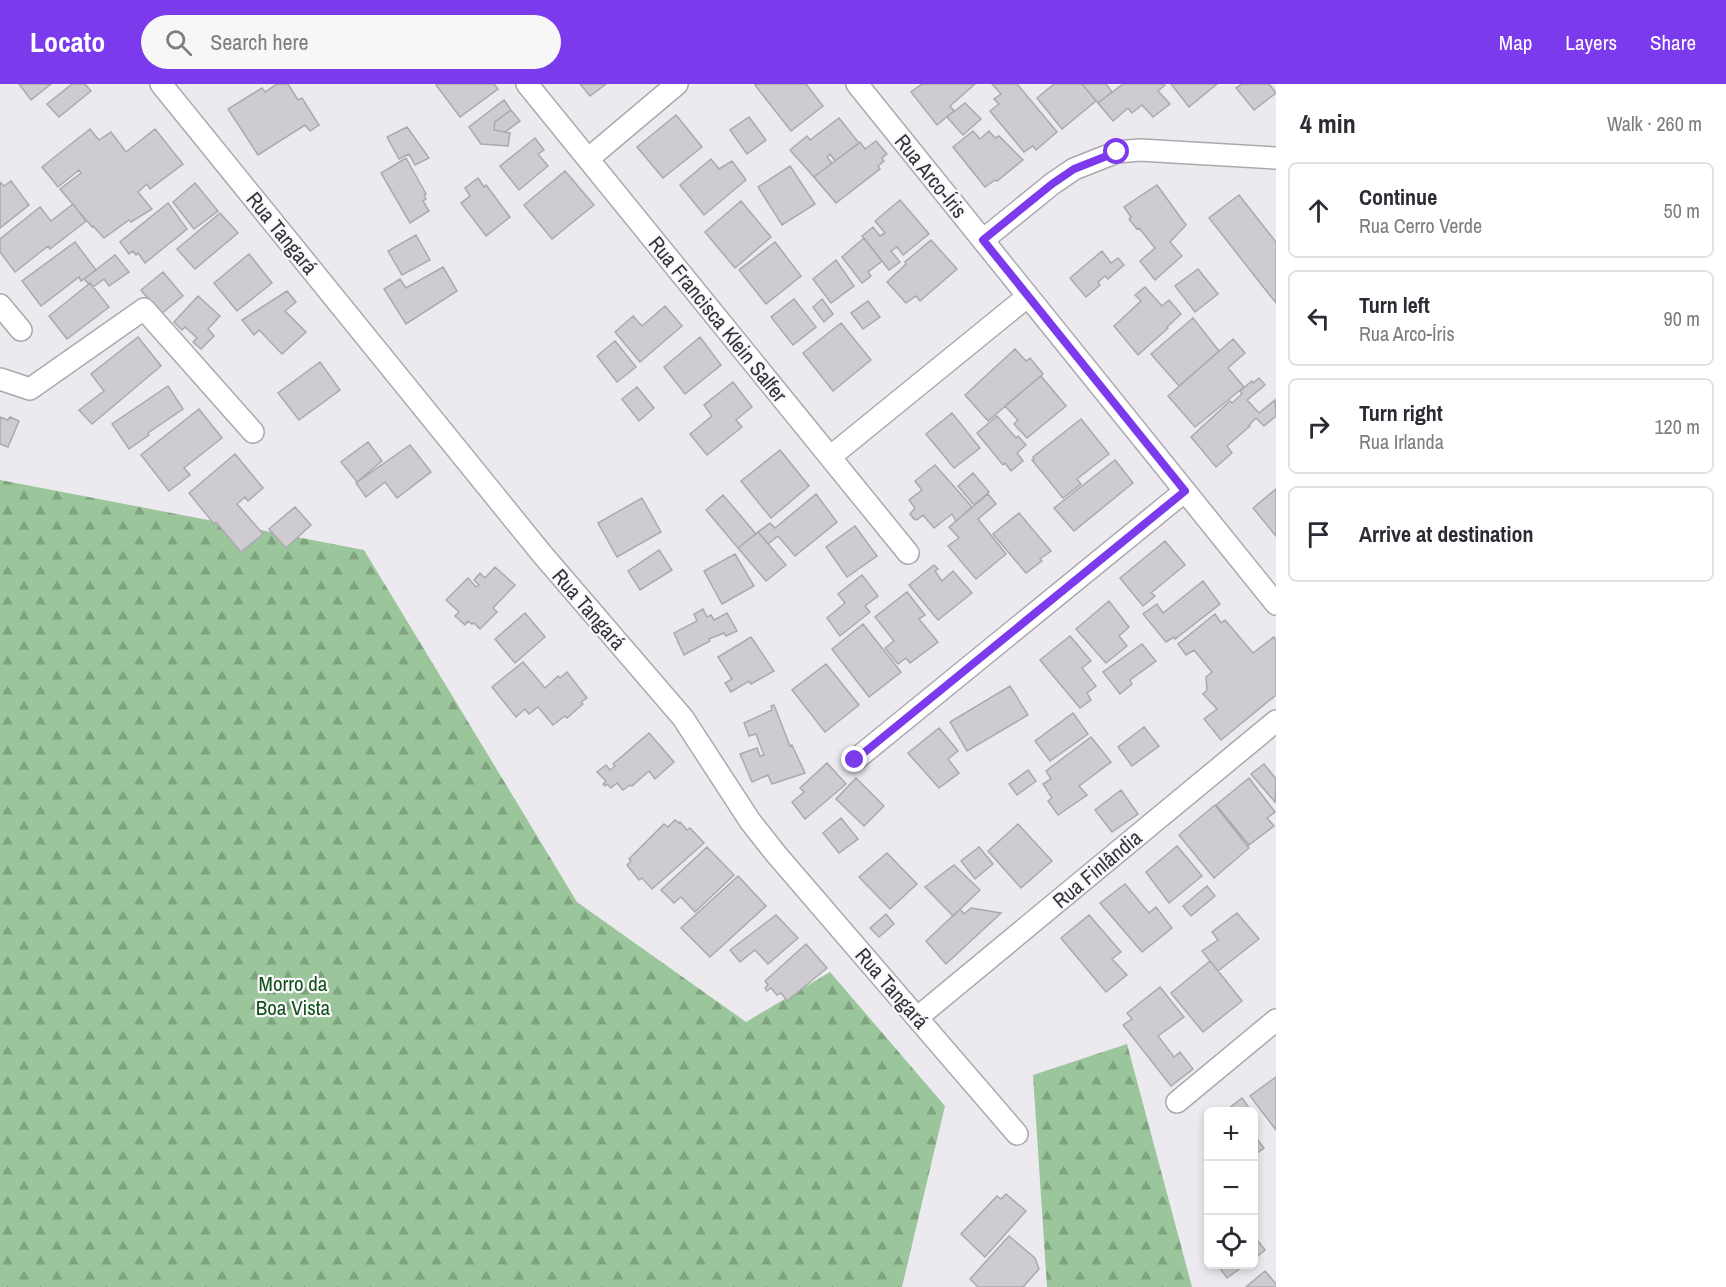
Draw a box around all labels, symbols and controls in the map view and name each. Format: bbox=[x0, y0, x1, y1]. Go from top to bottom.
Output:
search box bbox=[141, 15, 561, 69]
text: Locato bbox=[30, 23, 105, 61]
icon: search bbox=[162, 26, 195, 59]
text: Search here bbox=[210, 27, 309, 57]
text: Map bbox=[1499, 28, 1532, 57]
text: Layers bbox=[1565, 28, 1617, 57]
text: Share bbox=[1650, 28, 1696, 57]
text: 4 min bbox=[1300, 106, 1356, 141]
text: Walk · 260 m bbox=[1607, 110, 1702, 137]
street label: Rua Arco-Íris bbox=[888, 128, 974, 224]
route start bbox=[1103, 138, 1129, 164]
text: Continue bbox=[1359, 182, 1437, 212]
street label: Rua Tangará bbox=[240, 186, 325, 281]
icon: ahead bbox=[1302, 194, 1335, 227]
text: 50 m bbox=[1664, 197, 1700, 224]
text: Rua Cerro Verde bbox=[1359, 212, 1482, 239]
street label: Rua Francisca Klein Salfer bbox=[642, 230, 794, 408]
text: Turn left bbox=[1359, 290, 1430, 320]
icon: left bbox=[1302, 302, 1335, 335]
text: 90 m bbox=[1664, 305, 1700, 332]
text: Rua Arco-Íris bbox=[1359, 320, 1455, 347]
text: Turn right bbox=[1359, 398, 1443, 428]
icon: right bbox=[1302, 410, 1335, 443]
text: 120 m bbox=[1654, 413, 1700, 440]
text: Rua Irlanda bbox=[1359, 428, 1444, 455]
icon: arrive bbox=[1302, 518, 1335, 551]
text: Arrive at destination bbox=[1359, 519, 1533, 549]
street label: Rua Tangará bbox=[546, 562, 633, 656]
route end bbox=[841, 746, 867, 772]
street label: Rua Finlândia bbox=[1046, 823, 1148, 915]
street label: Rua Tangará bbox=[849, 941, 936, 1035]
park label: Morro da Boa Vista bbox=[256, 969, 331, 1022]
map controls bbox=[1204, 1107, 1258, 1269]
button: + bbox=[1204, 1107, 1258, 1161]
button: − bbox=[1204, 1161, 1258, 1215]
button: locate bbox=[1204, 1215, 1258, 1269]

